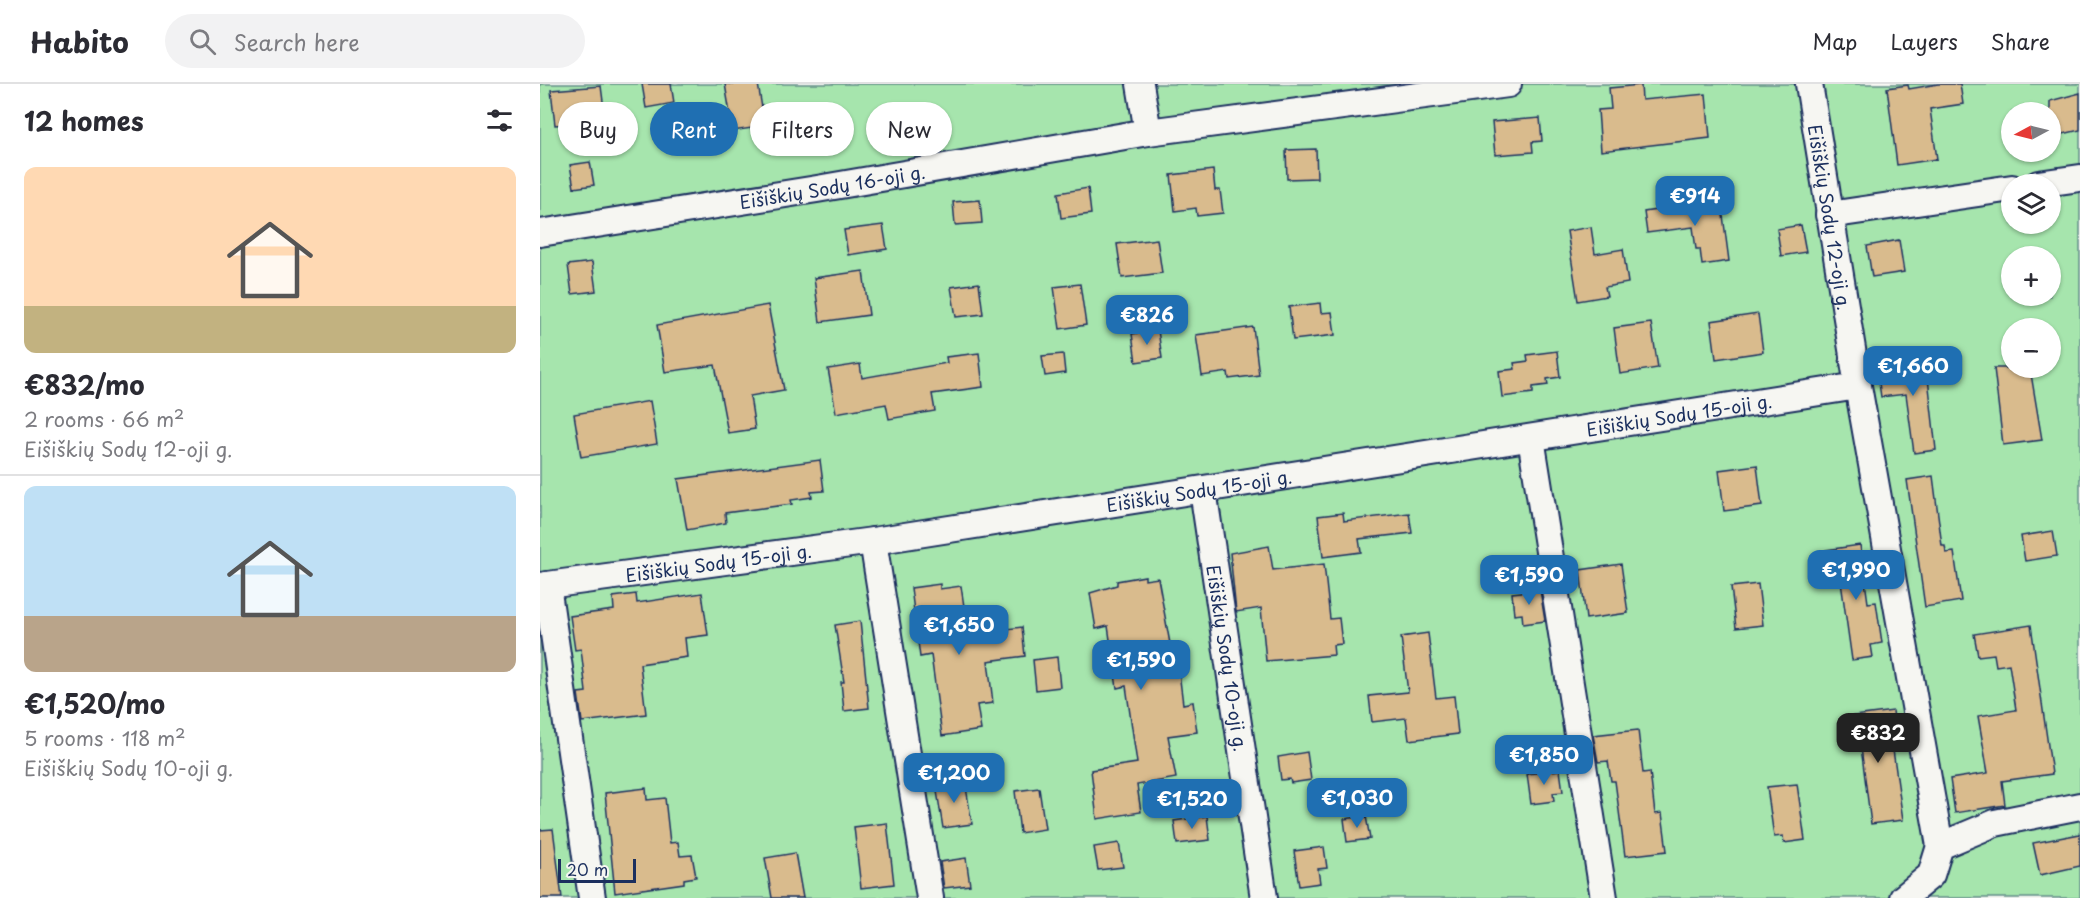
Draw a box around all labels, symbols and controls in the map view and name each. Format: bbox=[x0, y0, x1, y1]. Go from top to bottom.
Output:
search box bbox=[165, 14, 585, 68]
text: Habito bbox=[30, 20, 129, 63]
icon: search bbox=[186, 25, 219, 58]
text: Search here bbox=[234, 25, 360, 58]
text: Map bbox=[1813, 25, 1857, 57]
text: Layers bbox=[1890, 25, 1958, 57]
text: Share bbox=[1991, 25, 2050, 57]
text: 12 homes bbox=[24, 101, 144, 140]
chip: Buy bbox=[558, 102, 638, 156]
chip: Rent bbox=[650, 102, 738, 156]
chip: Filters bbox=[750, 102, 854, 156]
chip: New bbox=[866, 102, 952, 156]
north arrow bbox=[2001, 102, 2061, 162]
map controls bbox=[2001, 102, 2061, 378]
icon: filters bbox=[483, 104, 516, 137]
street label: Eišiškių Sodų 12-oji g. bbox=[1802, 122, 1859, 312]
street label: Eišiškių Sodų 16-oji g. bbox=[737, 157, 927, 215]
button: layers bbox=[2001, 174, 2061, 234]
pin: €914 bbox=[1659, 176, 1731, 227]
text: €914 bbox=[1669, 180, 1721, 210]
icon: home bbox=[216, 206, 324, 314]
button: + bbox=[2001, 246, 2061, 306]
pin: €826 bbox=[1111, 295, 1183, 346]
text: €826 bbox=[1120, 299, 1174, 329]
button: − bbox=[2001, 318, 2061, 378]
pin: €1,660 bbox=[1864, 346, 1962, 397]
text: €1,660 bbox=[1877, 350, 1949, 380]
text: €832/mo bbox=[24, 365, 144, 404]
street label: Eišiškių Sodų 15-oji g. bbox=[1584, 386, 1774, 442]
text: 2 rooms · 66 m² bbox=[24, 404, 184, 434]
text: Eišiškių Sodų 12-oji g. bbox=[24, 434, 232, 464]
street label: Eišiškių Sodų 15-oji g. bbox=[1104, 462, 1294, 518]
icon: home bbox=[216, 525, 324, 633]
street label: Eišiškių Sodų 15-oji g. bbox=[624, 536, 813, 588]
pin: €1,990 bbox=[1807, 550, 1905, 601]
text: €1,990 bbox=[1822, 554, 1890, 584]
pin: €1,590 bbox=[1480, 555, 1578, 606]
text: €1,590 bbox=[1494, 559, 1564, 589]
street label: Eišiškių Sodų 10-oji g. bbox=[1201, 563, 1255, 753]
pin: €1,650 bbox=[910, 605, 1008, 656]
text: €1,650 bbox=[923, 609, 995, 639]
pin: €1,590 bbox=[1092, 640, 1190, 691]
text: €1,590 bbox=[1106, 644, 1176, 674]
text: €1,520/mo bbox=[24, 684, 165, 723]
pin: €832 bbox=[1842, 713, 1914, 764]
text: €832 bbox=[1851, 717, 1905, 747]
text: 5 rooms · 118 m² bbox=[24, 723, 186, 753]
pin: €1,850 bbox=[1495, 735, 1593, 786]
text: €1,850 bbox=[1509, 739, 1579, 769]
text: Eišiškių Sodų 10-oji g. bbox=[24, 753, 233, 783]
pin: €1,200 bbox=[905, 753, 1003, 804]
text: €1,200 bbox=[918, 757, 990, 787]
pin: €1,030 bbox=[1308, 778, 1406, 829]
pin: €1,520 bbox=[1143, 779, 1241, 830]
text: €1,030 bbox=[1321, 782, 1393, 812]
text: €1,520 bbox=[1157, 783, 1227, 813]
scale bar bbox=[558, 856, 636, 884]
text: 20 m bbox=[567, 857, 608, 881]

